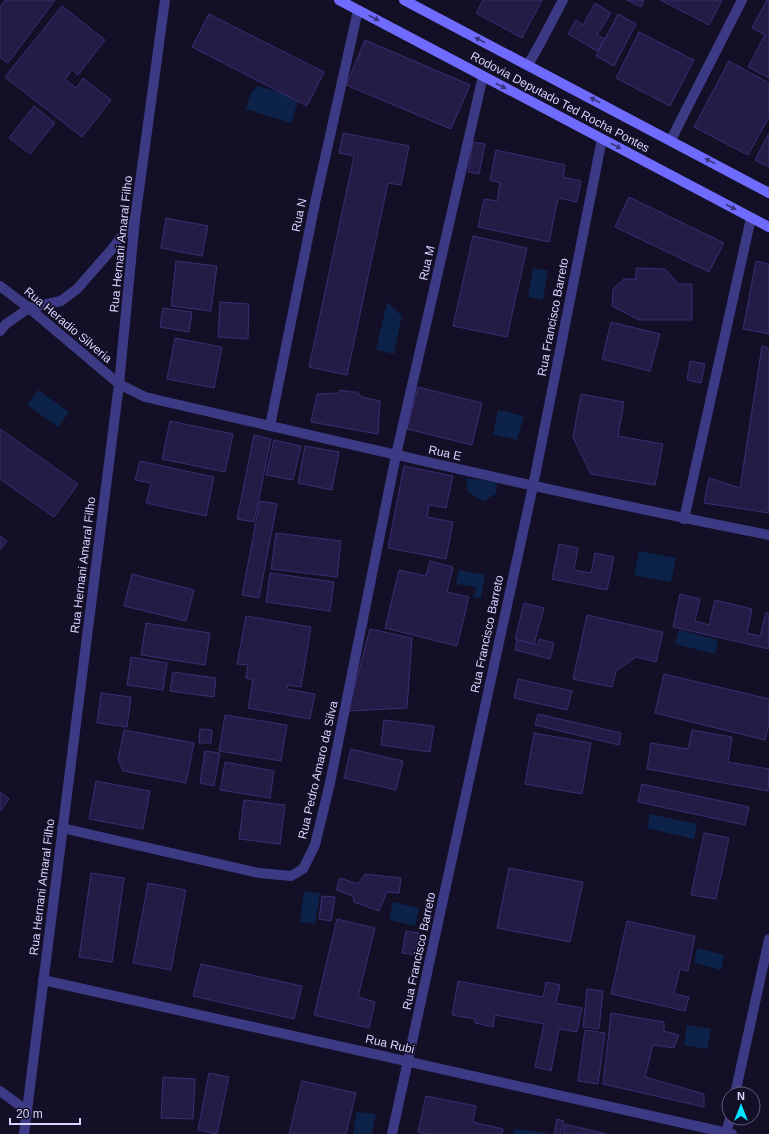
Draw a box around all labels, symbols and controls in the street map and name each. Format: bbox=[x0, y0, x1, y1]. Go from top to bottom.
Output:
one-way arrow bbox=[368, 15, 379, 21]
one-way arrow bbox=[474, 36, 486, 43]
street label: Rodovia Deputado Ted Rocha Pontes bbox=[468, 49, 652, 155]
one-way arrow bbox=[495, 82, 507, 89]
one-way arrow bbox=[589, 97, 601, 103]
one-way arrow bbox=[610, 143, 622, 149]
one-way arrow bbox=[704, 158, 716, 164]
street label: Rua Hernani Amaral Filho bbox=[107, 175, 135, 313]
street label: Rua N bbox=[289, 197, 309, 233]
one-way arrow bbox=[725, 204, 737, 210]
street label: Rua M bbox=[416, 244, 438, 282]
street label: Rua Francisco Barreto bbox=[535, 256, 571, 377]
street label: Rua Heradio Silveria bbox=[21, 284, 115, 366]
street label: Rua E bbox=[427, 442, 463, 464]
street label: Rua Hernani Amaral Filho bbox=[68, 496, 98, 634]
street label: Rua Francisco Barreto bbox=[468, 574, 506, 694]
street label: Rua Pedro Amaro da Silva bbox=[295, 699, 341, 840]
street label: Rua Hernani Amaral Filho bbox=[27, 818, 57, 956]
street label: Rua Francisco Barreto bbox=[400, 891, 438, 1011]
street label: Rua Rubi bbox=[364, 1032, 416, 1056]
north arrow bbox=[721, 1086, 761, 1126]
text: N bbox=[737, 1090, 745, 1102]
scale bar bbox=[10, 1100, 80, 1126]
text: 20 m bbox=[16, 1107, 43, 1121]

